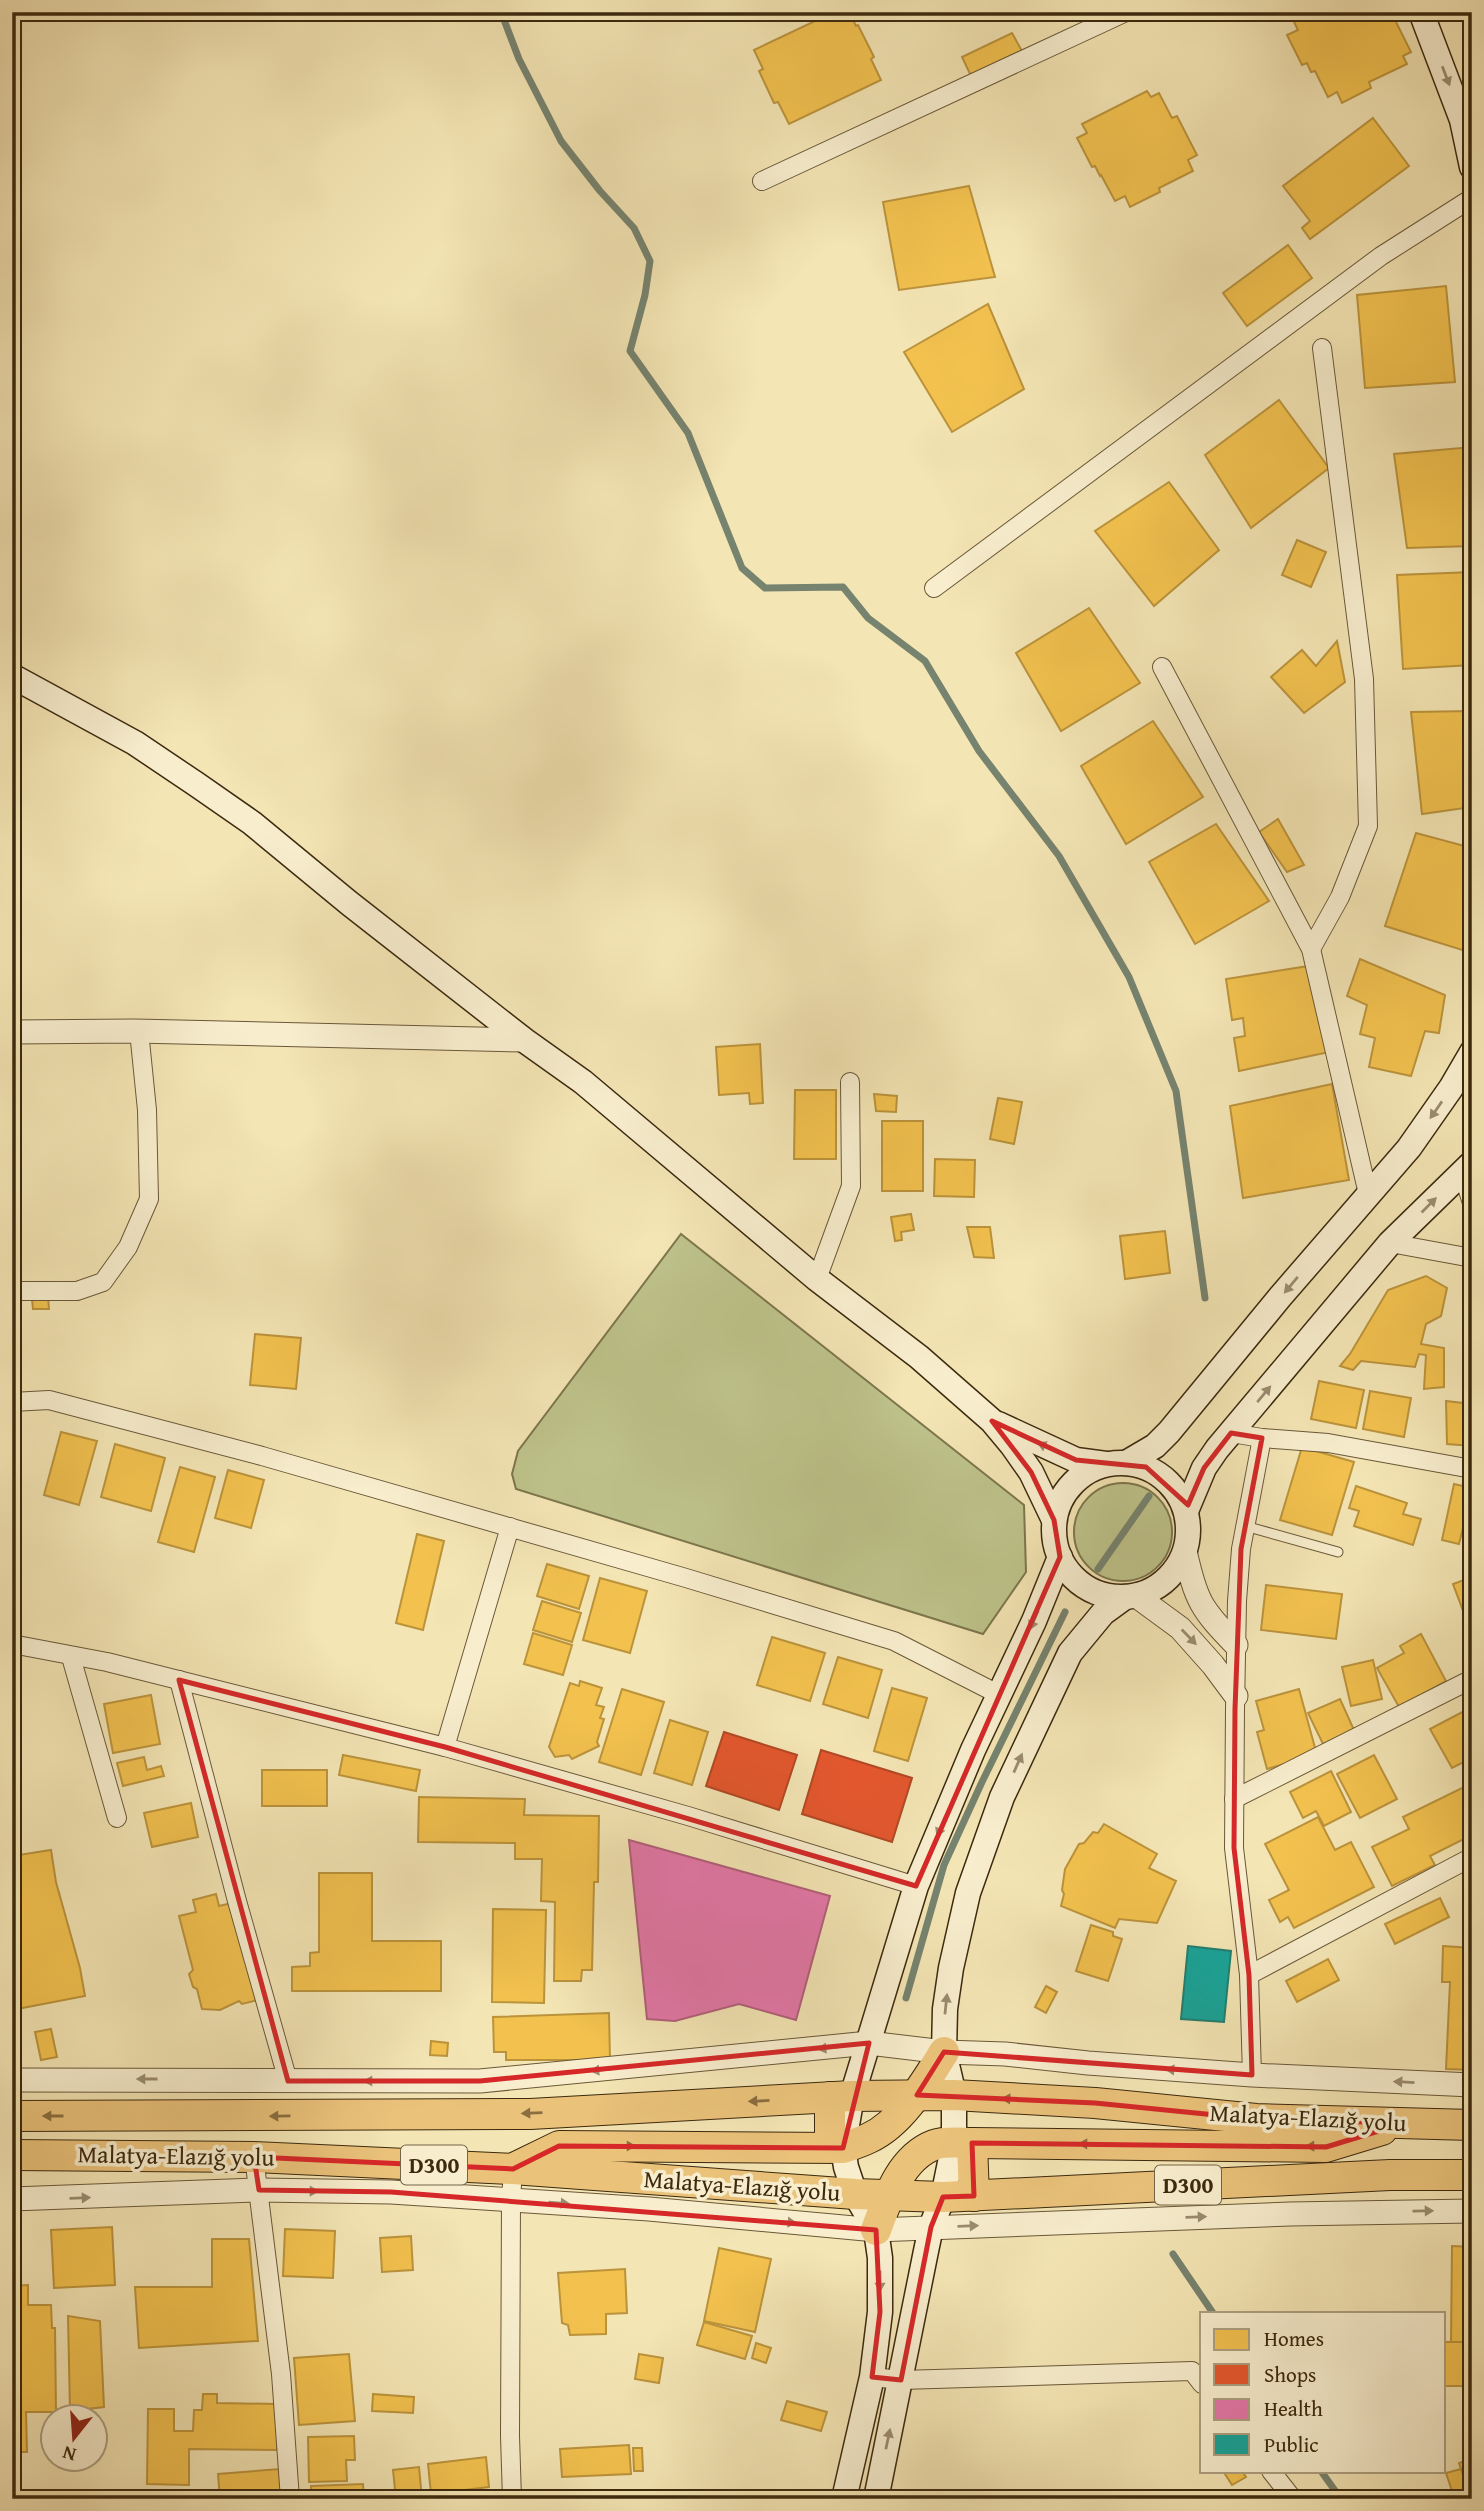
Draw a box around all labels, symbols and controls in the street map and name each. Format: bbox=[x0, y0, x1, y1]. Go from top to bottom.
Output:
one-way arrow bbox=[1440, 66, 1451, 87]
one-way arrow bbox=[1429, 1101, 1443, 1119]
one-way arrow bbox=[1421, 1196, 1438, 1213]
one-way arrow bbox=[1284, 1277, 1299, 1294]
one-way arrow bbox=[1256, 1386, 1271, 1403]
one-way arrow bbox=[1037, 1441, 1057, 1453]
one-way arrow bbox=[1028, 1609, 1039, 1630]
one-way arrow bbox=[1180, 1628, 1196, 1645]
one-way arrow bbox=[1012, 1753, 1024, 1773]
one-way arrow bbox=[935, 1817, 947, 1837]
one-way arrow bbox=[941, 1992, 952, 2014]
one-way arrow bbox=[817, 2043, 839, 2054]
one-way arrow bbox=[1165, 2064, 1187, 2075]
one-way arrow bbox=[590, 2065, 612, 2076]
one-way arrow bbox=[136, 2073, 158, 2085]
one-way arrow bbox=[363, 2075, 385, 2087]
one-way arrow bbox=[1392, 2076, 1414, 2087]
one-way arrow bbox=[1001, 2093, 1023, 2104]
street label: Malatya-Elazığ yolu bbox=[1209, 2095, 1407, 2140]
one-way arrow bbox=[748, 2096, 770, 2107]
one-way arrow bbox=[521, 2108, 543, 2119]
one-way arrow bbox=[41, 2110, 63, 2122]
one-way arrow bbox=[269, 2110, 291, 2122]
street label: Malatya-Elazığ yolu bbox=[77, 2136, 275, 2175]
one-way arrow bbox=[1078, 2138, 1100, 2150]
one-way arrow bbox=[614, 2140, 636, 2152]
one-way arrow bbox=[1305, 2140, 1327, 2152]
road number: D300 bbox=[401, 2146, 467, 2184]
street label: Malatya-Elazığ yolu bbox=[643, 2161, 841, 2210]
road number: D300 bbox=[1155, 2166, 1221, 2204]
one-way arrow bbox=[297, 2185, 319, 2197]
one-way arrow bbox=[70, 2192, 92, 2203]
one-way arrow bbox=[549, 2198, 571, 2209]
one-way arrow bbox=[1412, 2205, 1434, 2217]
one-way arrow bbox=[1185, 2212, 1207, 2223]
one-way arrow bbox=[775, 2217, 797, 2228]
one-way arrow bbox=[958, 2220, 980, 2231]
one-way arrow bbox=[874, 2270, 886, 2292]
legend bbox=[1200, 2312, 1446, 2472]
text: Homes bbox=[1264, 2323, 1324, 2354]
text: Shops bbox=[1264, 2359, 1316, 2390]
text: Health bbox=[1264, 2393, 1323, 2424]
north arrow bbox=[38, 2402, 108, 2472]
one-way arrow bbox=[883, 2428, 894, 2450]
text: Public bbox=[1264, 2429, 1319, 2460]
text: N bbox=[59, 2439, 79, 2470]

